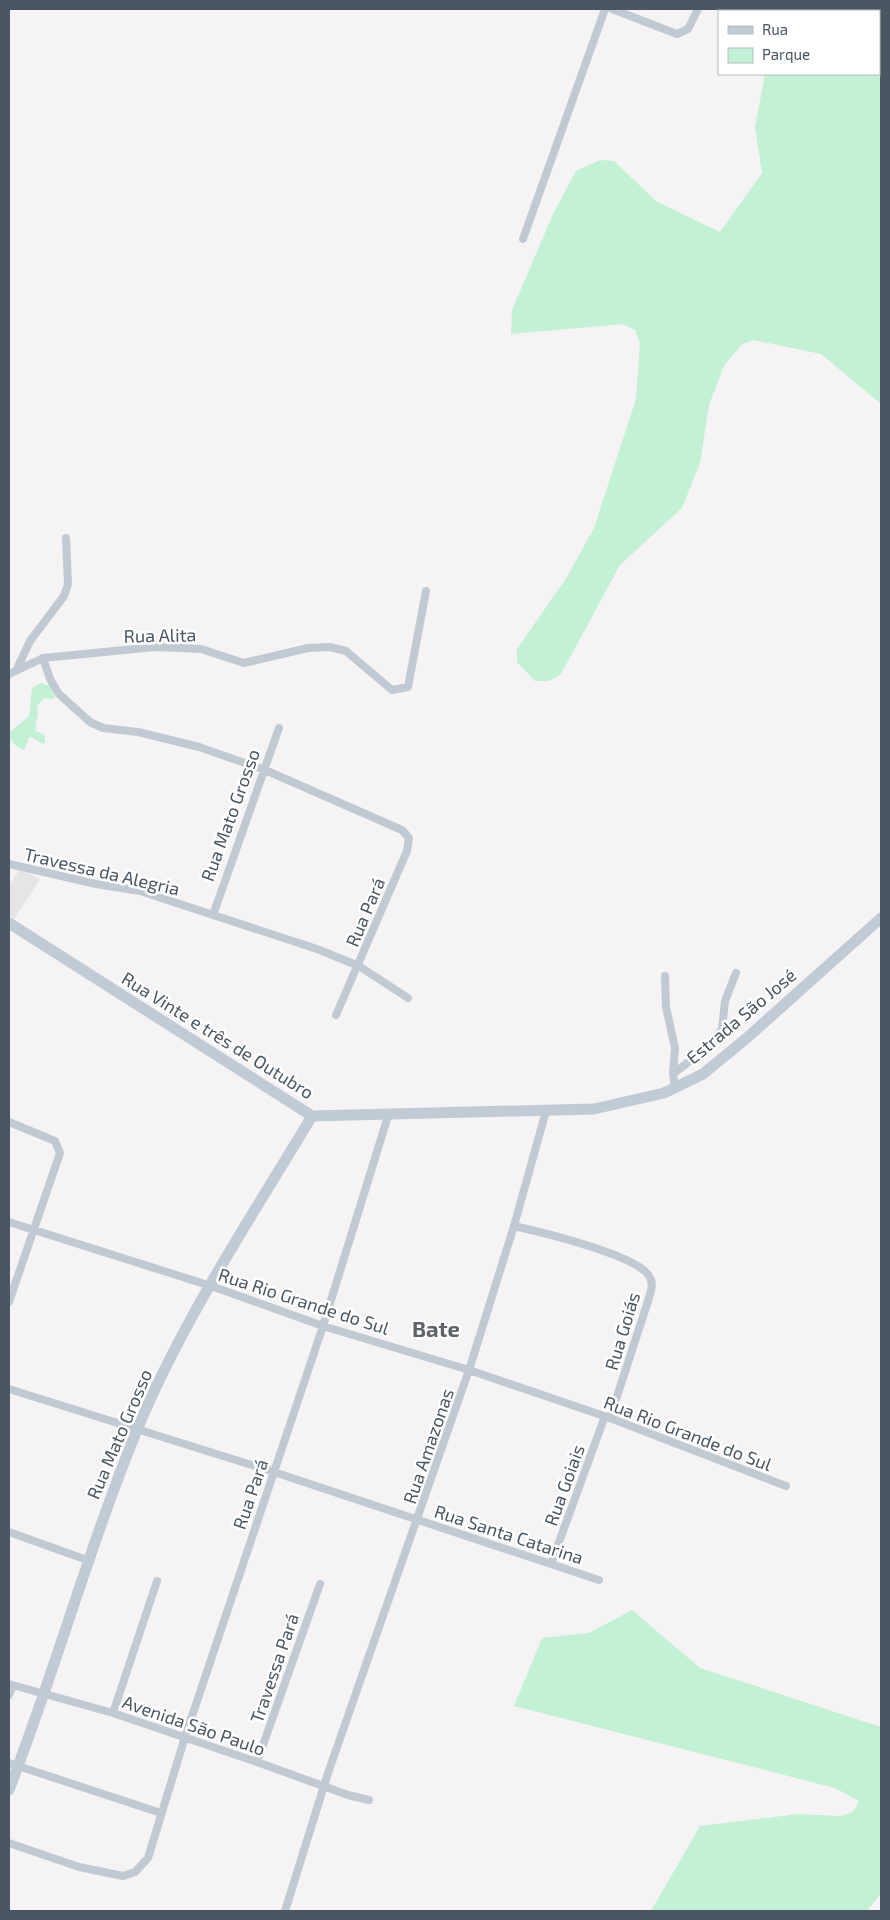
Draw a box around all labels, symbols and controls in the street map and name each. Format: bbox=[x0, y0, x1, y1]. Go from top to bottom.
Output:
legend bbox=[718, 10, 880, 75]
text: Rua bbox=[762, 20, 788, 38]
text: Parque bbox=[762, 45, 810, 63]
street label: Rua Alita bbox=[124, 623, 196, 647]
street label: Rua Mato Grosso bbox=[196, 746, 264, 884]
street label: Travessa da Alegria bbox=[22, 842, 182, 900]
street label: Rua Pará bbox=[341, 874, 389, 950]
street label: Estrada São José bbox=[682, 964, 800, 1068]
street label: Rua Vinte e três de Outubro bbox=[118, 967, 318, 1103]
street label: Rua Rio Grande do Sul bbox=[216, 1263, 393, 1339]
street label: Rua Goiás bbox=[600, 1289, 644, 1373]
district label: Bate bbox=[412, 1315, 460, 1341]
street label: Rua Mato Grosso bbox=[82, 1366, 156, 1502]
street label: Rua Amazonas bbox=[398, 1385, 458, 1507]
street label: Rua Rio Grande do Sul bbox=[601, 1391, 776, 1475]
street label: Rua Goiais bbox=[539, 1441, 589, 1529]
street label: Rua Pará bbox=[228, 1456, 272, 1532]
street label: Rua Santa Catarina bbox=[432, 1500, 586, 1568]
street label: Travessa Pará bbox=[245, 1610, 303, 1726]
street label: Avenida São Paulo bbox=[120, 1690, 268, 1760]

